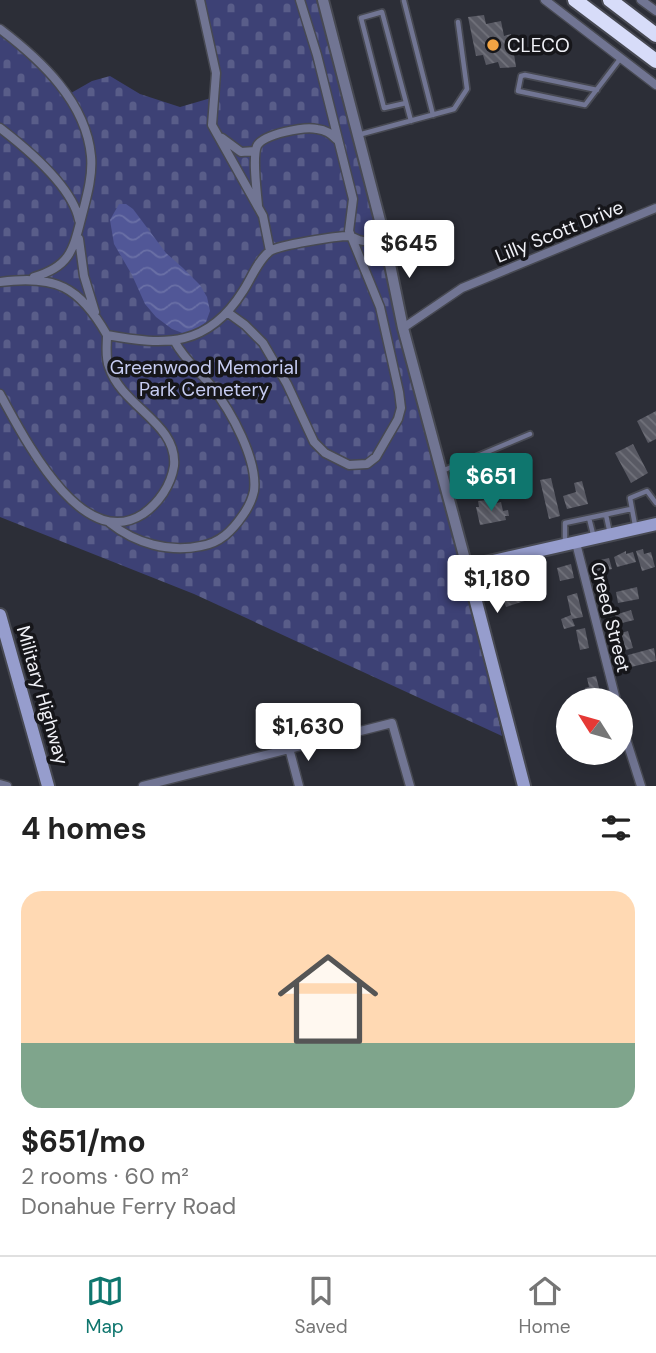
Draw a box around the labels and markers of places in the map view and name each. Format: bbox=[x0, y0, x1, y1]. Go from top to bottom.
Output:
place label: CLECO bbox=[507, 33, 570, 58]
marker: CLECO bbox=[485, 37, 501, 53]
pin: $645 bbox=[368, 220, 450, 280]
pin: $651 bbox=[450, 454, 532, 513]
pin: $1,180 bbox=[440, 556, 554, 615]
pin: $1,630 bbox=[251, 704, 365, 763]

